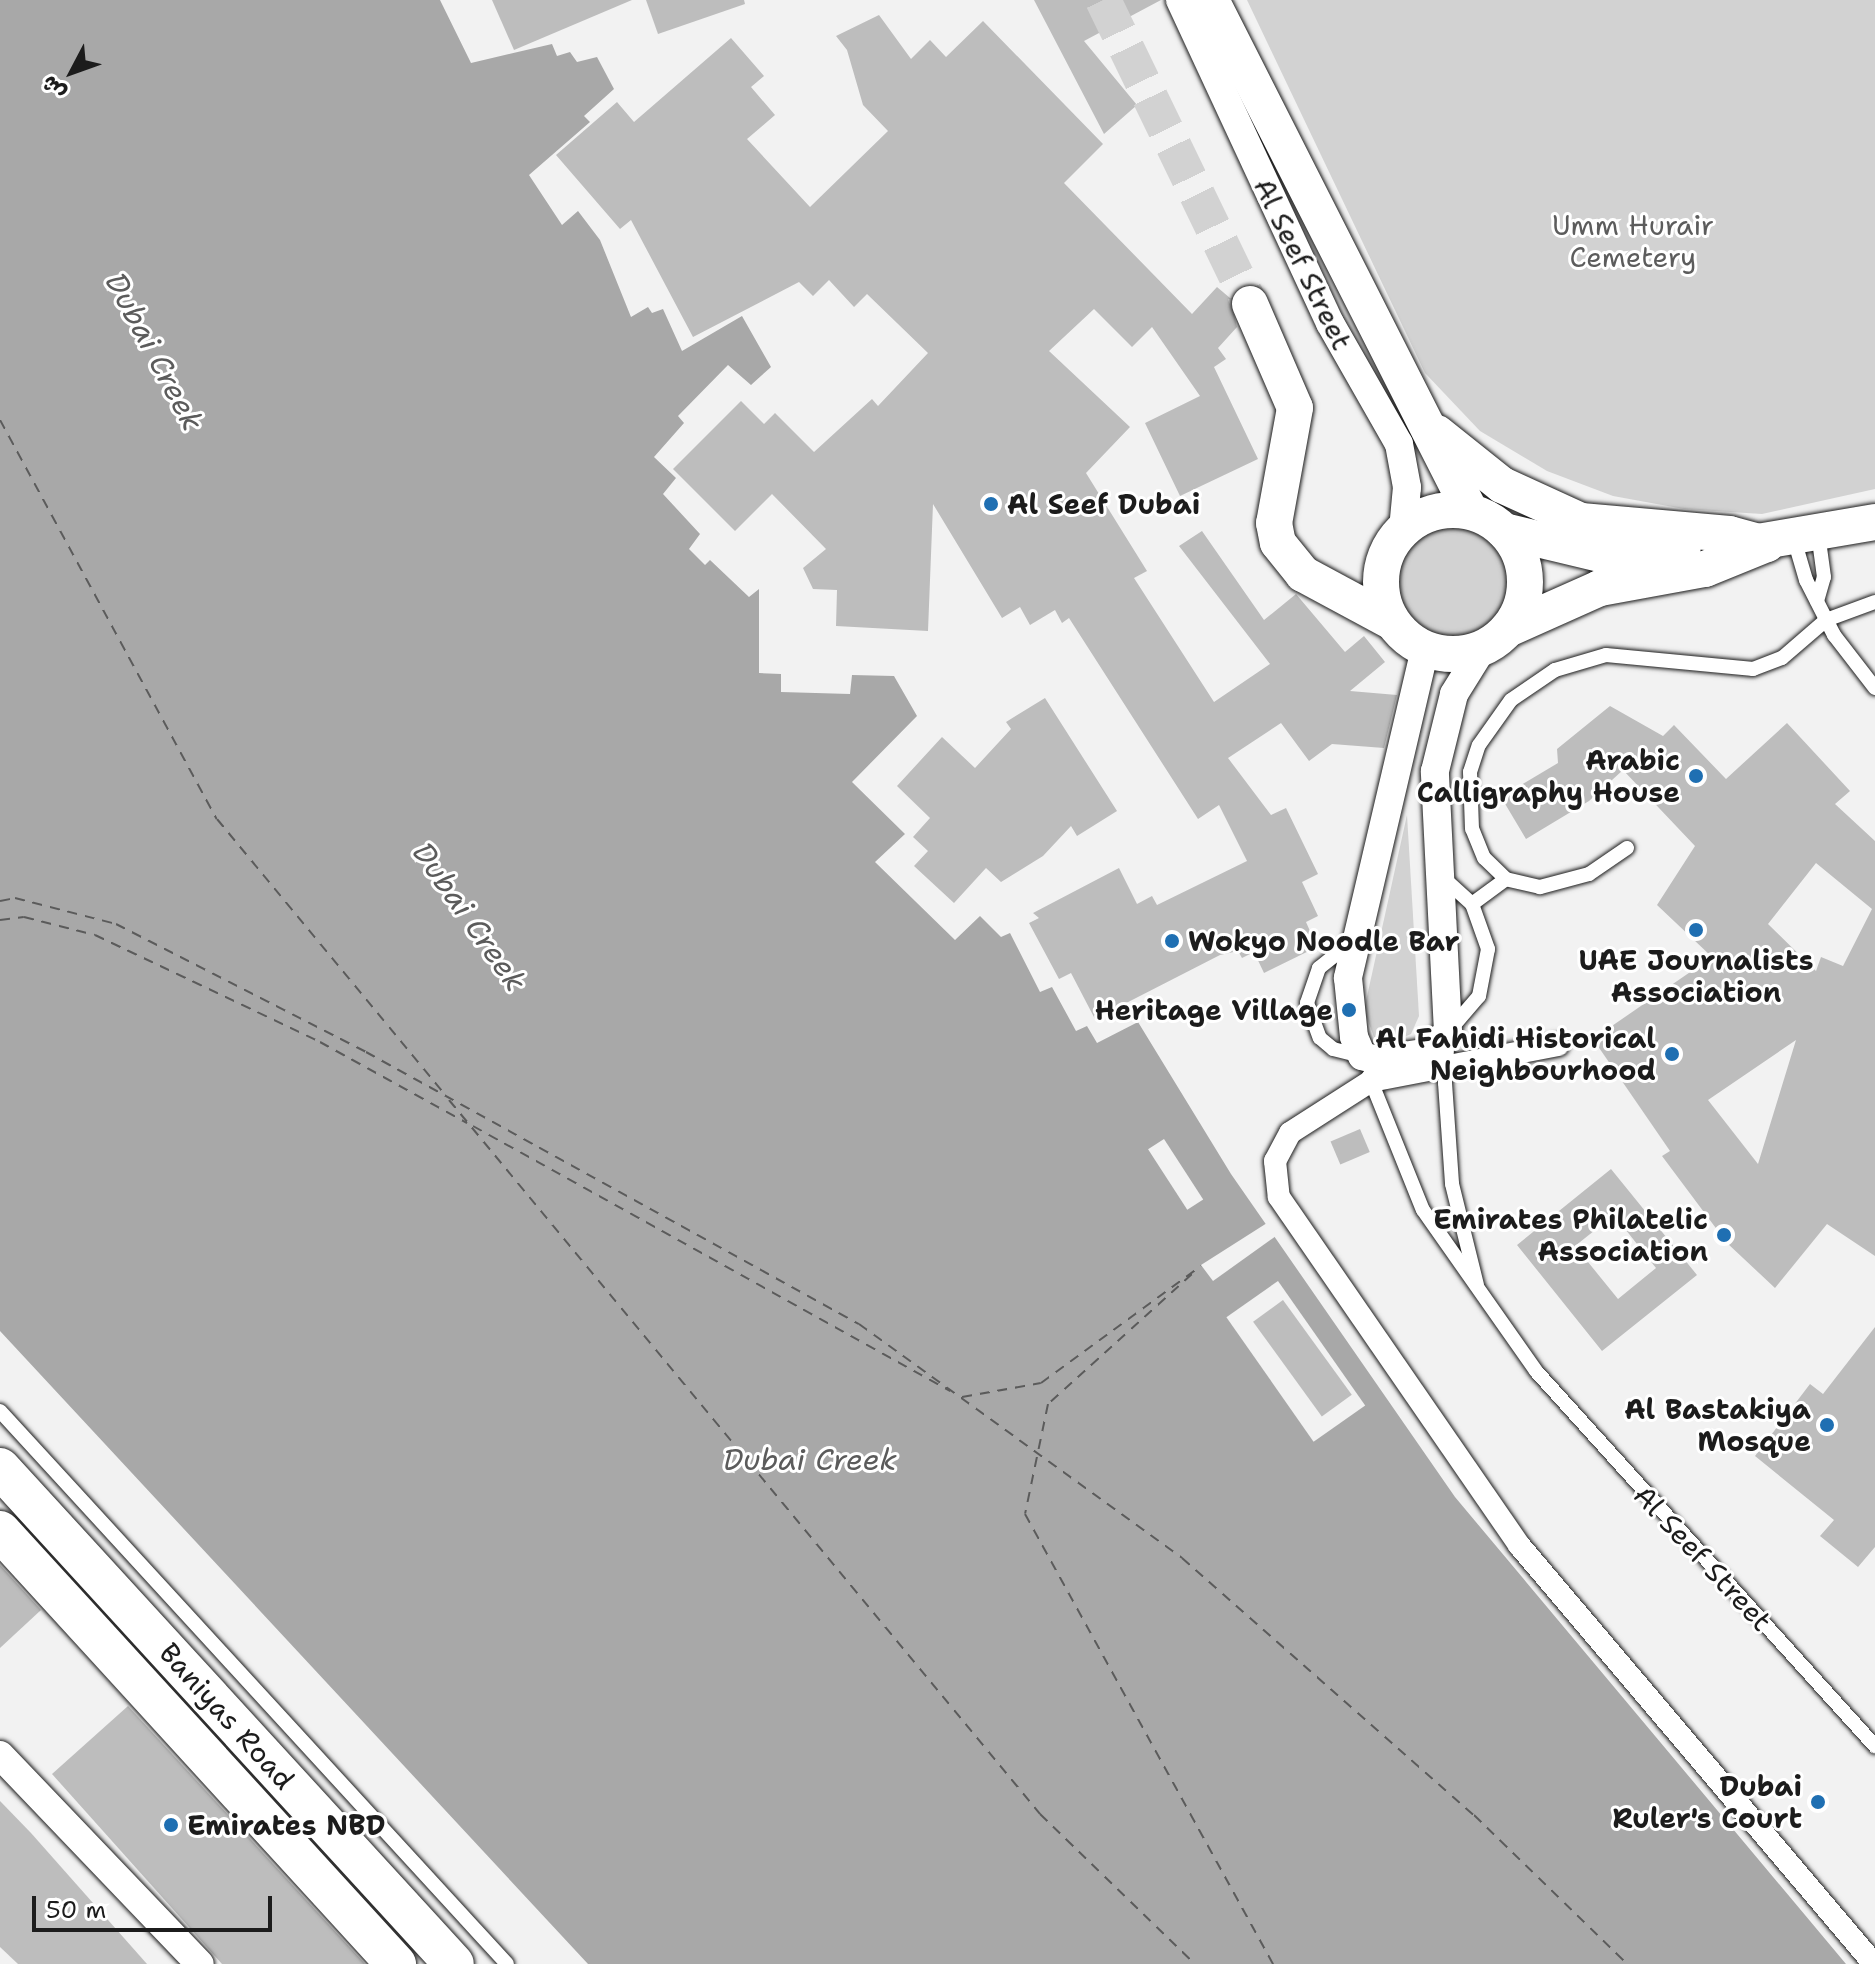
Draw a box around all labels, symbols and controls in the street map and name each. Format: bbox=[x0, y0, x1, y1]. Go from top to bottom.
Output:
north arrow bbox=[32, 32, 112, 112]
text: ش bbox=[35, 69, 72, 107]
street label: Al Seef Street bbox=[1247, 173, 1359, 355]
park label: Umm Hurair Cemetery bbox=[1552, 208, 1714, 274]
water label: Dubai Creek bbox=[97, 267, 211, 437]
place label: Al Seef Dubai bbox=[1007, 487, 1200, 521]
marker: Al Seef Dubai bbox=[982, 495, 1000, 513]
place label: Arabic Calligraphy House bbox=[1417, 743, 1680, 809]
marker: Arabic Calligraphy House bbox=[1687, 767, 1705, 785]
water label: Dubai Creek bbox=[404, 835, 534, 999]
marker: UAE Journalists Association bbox=[1687, 921, 1705, 939]
place label: Wokyo Noodle Bar bbox=[1188, 924, 1459, 958]
marker: Wokyo Noodle Bar bbox=[1163, 932, 1181, 950]
place label: UAE Journalists Association bbox=[1578, 943, 1814, 1009]
place label: Heritage Village bbox=[1095, 993, 1333, 1027]
marker: Heritage Village bbox=[1340, 1001, 1358, 1019]
place label: Al Fahidi Historical Neighbourhood bbox=[1375, 1021, 1656, 1087]
marker: Al Fahidi Historical Neighbourhood bbox=[1663, 1045, 1681, 1063]
place label: Emirates Philatelic Association bbox=[1433, 1202, 1708, 1268]
marker: Emirates Philatelic Association bbox=[1715, 1226, 1733, 1244]
place label: Al Bastakiya Mosque bbox=[1624, 1392, 1811, 1458]
marker: Al Bastakiya Mosque bbox=[1818, 1416, 1836, 1434]
water label: Dubai Creek bbox=[723, 1442, 897, 1478]
street label: Al Seef Street bbox=[1627, 1478, 1779, 1638]
street label: Baniyas Road bbox=[153, 1636, 301, 1796]
place label: Dubai Ruler's Court bbox=[1612, 1769, 1802, 1835]
marker: Dubai Ruler's Court bbox=[1809, 1793, 1827, 1811]
place label: Emirates NBD bbox=[187, 1808, 386, 1842]
marker: Emirates NBD bbox=[162, 1816, 180, 1834]
scale bar bbox=[36, 1880, 276, 1930]
text: 50 m bbox=[46, 1894, 106, 1926]

